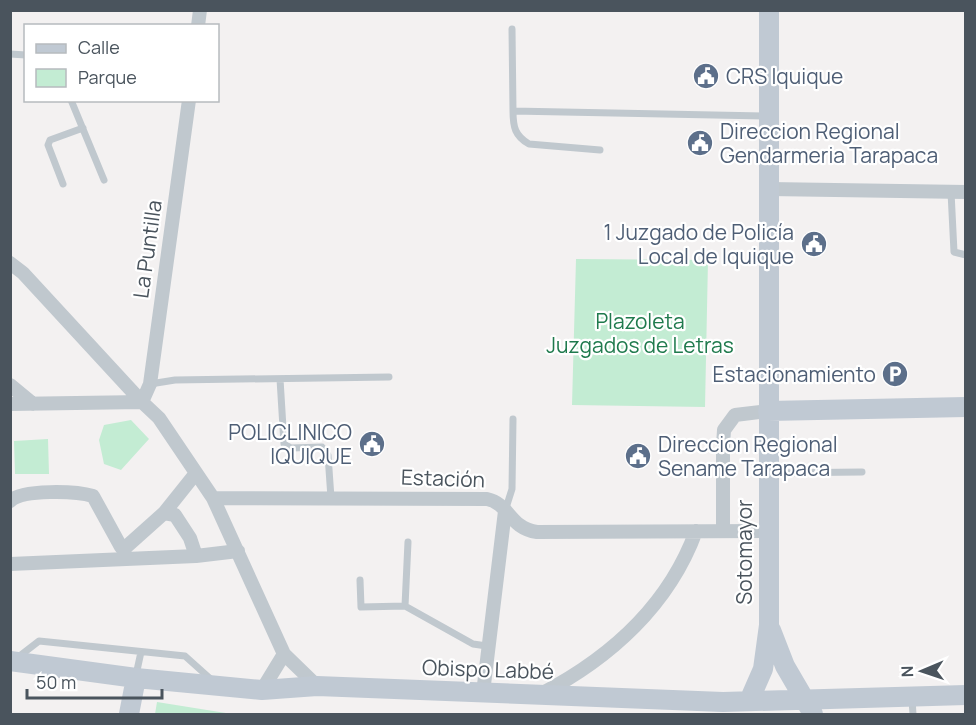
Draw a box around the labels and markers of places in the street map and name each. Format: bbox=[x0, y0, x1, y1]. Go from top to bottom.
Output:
public building icon: CRS Iquique bbox=[691, 61, 721, 91]
place label: CRS Iquique bbox=[726, 62, 843, 90]
place label: Direccion Regional Gendarmeria Tarapaca bbox=[720, 117, 938, 169]
public building icon: Direccion Regional Gendarmeria Tarapaca bbox=[685, 128, 715, 158]
place label: 1 Juzgado de Policía Local de Iquique bbox=[603, 218, 794, 270]
public building icon: 1 Juzgado de Policía Local de Iquique bbox=[799, 229, 829, 259]
parking icon: Estacionamiento bbox=[880, 359, 910, 389]
place label: Estacionamiento bbox=[713, 360, 876, 388]
place label: POLICLINICO IQUIQUE bbox=[228, 418, 352, 470]
public building icon: POLICLINICO IQUIQUE bbox=[357, 429, 387, 459]
place label: Direccion Regional Sename Tarapaca bbox=[658, 430, 838, 482]
public building icon: Direccion Regional Sename Tarapaca bbox=[623, 441, 653, 471]

